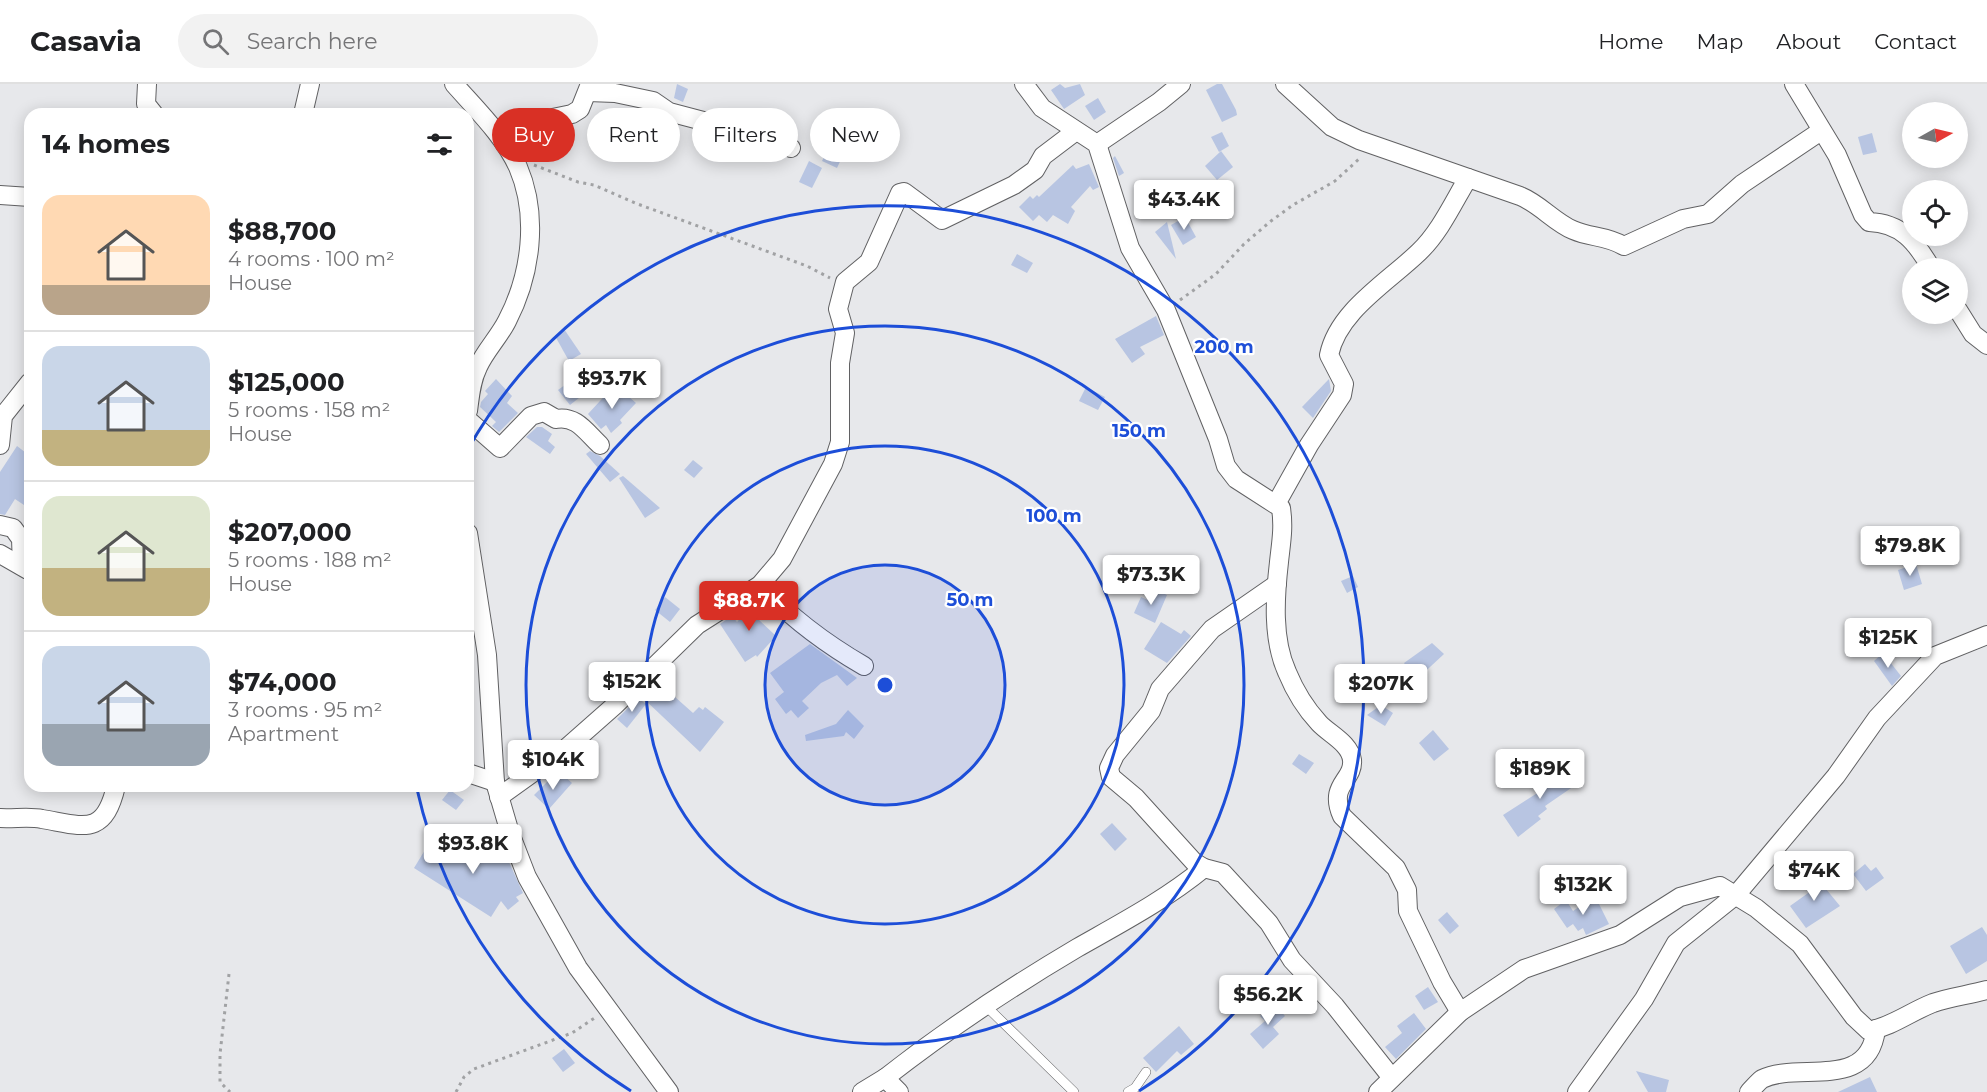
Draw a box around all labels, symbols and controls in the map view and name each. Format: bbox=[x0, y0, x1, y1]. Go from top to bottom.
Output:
search box bbox=[178, 14, 598, 68]
text: Casavia bbox=[30, 24, 142, 58]
icon: search bbox=[199, 25, 232, 58]
text: Search here bbox=[247, 28, 378, 55]
text: Home bbox=[1598, 29, 1663, 54]
text: Map bbox=[1696, 29, 1743, 54]
text: About bbox=[1776, 29, 1841, 54]
text: Contact bbox=[1874, 29, 1957, 54]
north arrow bbox=[1902, 102, 1968, 168]
map controls bbox=[1902, 102, 1968, 324]
chip: Buy bbox=[492, 108, 575, 162]
chip: Rent bbox=[587, 108, 680, 162]
chip: Filters bbox=[692, 108, 798, 162]
chip: New bbox=[810, 108, 900, 162]
text: 14 homes bbox=[42, 128, 170, 160]
icon: filters bbox=[423, 128, 456, 161]
pin: $43.4K bbox=[1135, 180, 1233, 231]
button: locate bbox=[1902, 180, 1968, 246]
text: $43.4K bbox=[1148, 187, 1220, 211]
text: $88,700 bbox=[228, 215, 336, 247]
icon: home bbox=[90, 219, 162, 291]
text: 4 rooms · 100 m² bbox=[228, 247, 395, 271]
button: layers bbox=[1902, 258, 1968, 324]
text: House bbox=[228, 271, 292, 295]
text: 200 m bbox=[1194, 336, 1254, 358]
pin: $93.7K bbox=[563, 359, 661, 410]
text: $125,000 bbox=[228, 366, 345, 398]
text: $93.7K bbox=[577, 366, 647, 390]
icon: home bbox=[90, 370, 162, 442]
text: 5 rooms · 158 m² bbox=[228, 398, 390, 422]
text: 150 m bbox=[1112, 420, 1166, 442]
text: House bbox=[228, 422, 292, 446]
text: 100 m bbox=[1026, 505, 1082, 527]
text: $207,000 bbox=[228, 516, 352, 548]
icon: home bbox=[90, 520, 162, 592]
pin: $79.8K bbox=[1861, 526, 1959, 577]
text: $79.8K bbox=[1875, 533, 1945, 557]
text: 5 rooms · 188 m² bbox=[228, 548, 392, 572]
pin: $73.3K bbox=[1102, 555, 1200, 606]
text: $73.3K bbox=[1117, 562, 1185, 586]
text: House bbox=[228, 572, 292, 596]
pin: $88.7K bbox=[700, 581, 798, 632]
text: $88.7K bbox=[713, 588, 785, 612]
text: 50 m bbox=[947, 589, 993, 611]
pin: $125K bbox=[1846, 618, 1930, 669]
text: $125K bbox=[1859, 625, 1917, 649]
pin: $152K bbox=[590, 662, 674, 713]
pin: $207K bbox=[1339, 664, 1423, 715]
text: $74,000 bbox=[228, 666, 337, 698]
text: $152K bbox=[603, 669, 661, 693]
icon: home bbox=[90, 670, 162, 742]
text: $207K bbox=[1348, 671, 1414, 695]
centre of rings bbox=[875, 675, 895, 695]
text: 3 rooms · 95 m² bbox=[228, 698, 382, 722]
text: Apartment bbox=[228, 722, 339, 746]
pin: $104K bbox=[511, 740, 595, 791]
text: $104K bbox=[522, 747, 584, 771]
pin: $189K bbox=[1498, 749, 1582, 800]
text: $189K bbox=[1509, 756, 1571, 780]
pin: $93.8K bbox=[424, 824, 522, 875]
text: $93.8K bbox=[438, 831, 508, 855]
pin: $74K bbox=[1778, 851, 1850, 902]
text: $74K bbox=[1788, 858, 1840, 882]
pin: $132K bbox=[1541, 865, 1625, 916]
text: $132K bbox=[1554, 872, 1612, 896]
pin: $56.2K bbox=[1219, 975, 1317, 1026]
text: $56.2K bbox=[1233, 982, 1303, 1006]

